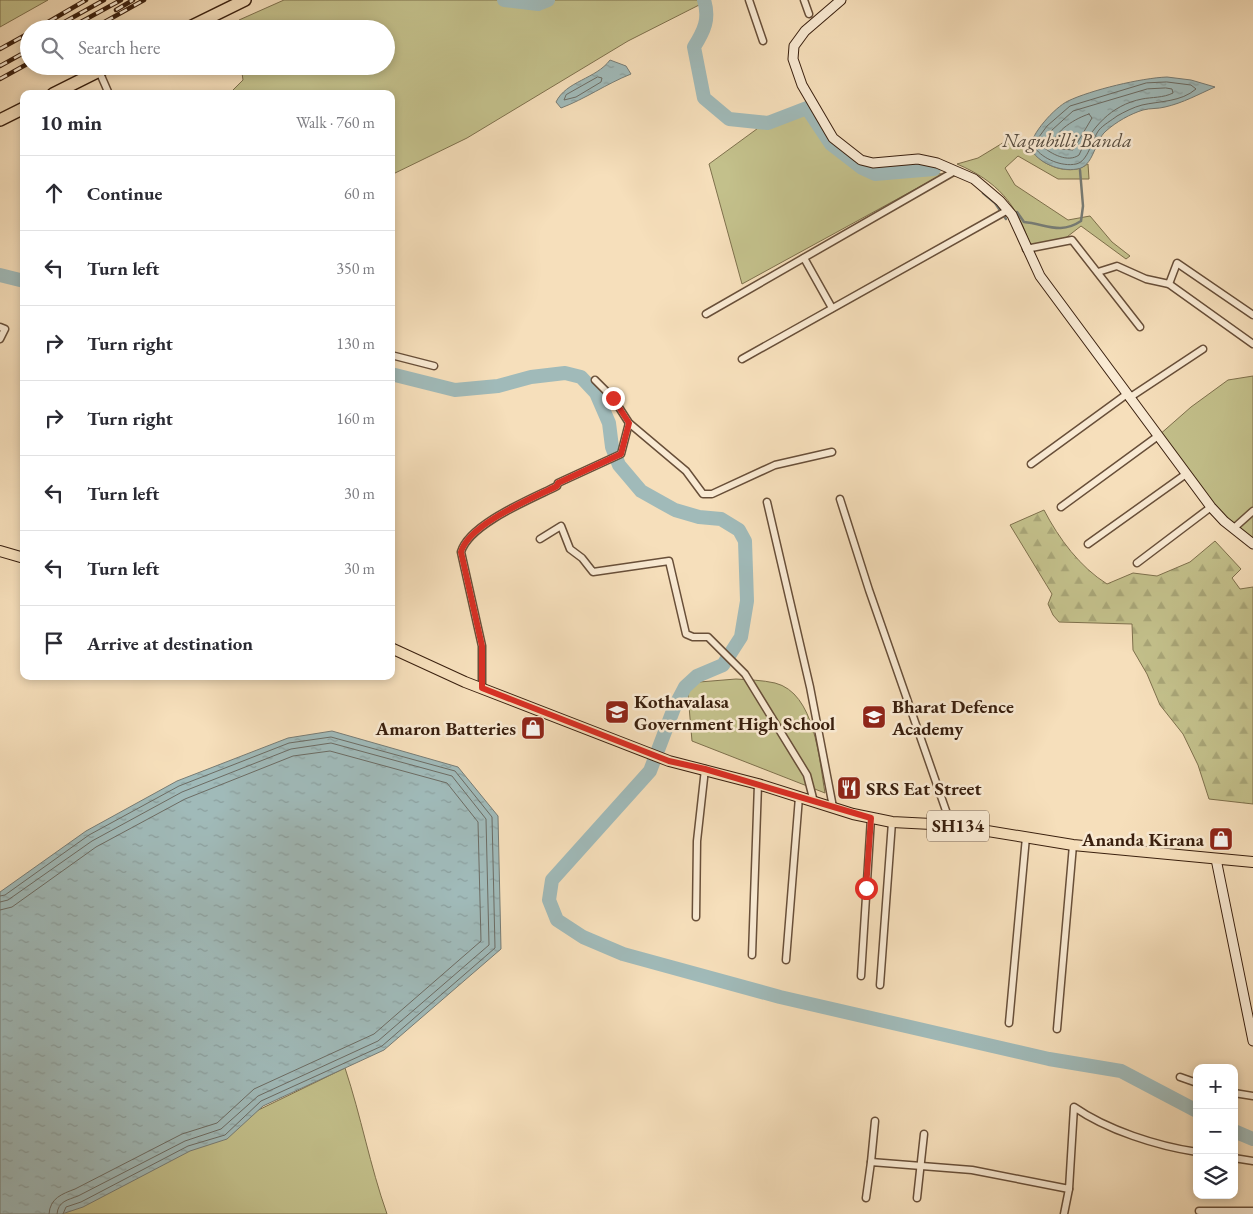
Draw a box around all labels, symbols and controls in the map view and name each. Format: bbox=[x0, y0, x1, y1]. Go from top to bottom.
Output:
search box bbox=[20, 20, 395, 75]
icon: search bbox=[38, 34, 66, 62]
text: Search here bbox=[78, 35, 160, 60]
text: 10 min bbox=[40, 109, 102, 136]
text: Walk · 760 m bbox=[296, 112, 375, 133]
water label: Nagubilli Banda bbox=[1001, 127, 1132, 153]
icon: ahead bbox=[40, 179, 68, 207]
text: Continue bbox=[87, 181, 162, 206]
text: 60 m bbox=[344, 183, 375, 204]
icon: left bbox=[40, 254, 68, 282]
text: Turn left bbox=[87, 256, 159, 281]
text: 350 m bbox=[336, 258, 375, 279]
icon: right bbox=[40, 329, 68, 357]
text: Turn right bbox=[87, 331, 173, 356]
text: 130 m bbox=[336, 333, 375, 354]
route end bbox=[602, 387, 625, 410]
icon: right bbox=[40, 404, 68, 432]
text: Turn right bbox=[87, 406, 173, 431]
text: 160 m bbox=[336, 408, 375, 429]
icon: left bbox=[40, 479, 68, 507]
text: Turn left bbox=[87, 481, 159, 506]
text: 30 m bbox=[344, 483, 375, 504]
icon: left bbox=[40, 554, 68, 582]
text: Turn left bbox=[87, 556, 159, 581]
text: 30 m bbox=[344, 558, 375, 579]
icon: arrive bbox=[40, 629, 68, 657]
text: Arrive at destination bbox=[87, 631, 253, 656]
place label: Kothavalasa Government High School bbox=[634, 689, 836, 736]
place label: Bharat Defence Academy bbox=[891, 694, 1014, 741]
school or university icon: Kothavalasa Government High School bbox=[604, 699, 630, 725]
school or university icon: Bharat Defence Academy bbox=[861, 704, 887, 730]
shop icon: Amaron Batteries bbox=[520, 715, 546, 741]
place label: Amaron Batteries bbox=[375, 716, 516, 741]
restaurant icon: SRS Eat Street bbox=[836, 775, 862, 801]
place label: SRS Eat Street bbox=[866, 776, 982, 801]
road number: SH134 bbox=[927, 810, 989, 841]
shop icon: Ananda Kirana bbox=[1208, 826, 1234, 852]
place label: Ananda Kirana bbox=[1081, 827, 1205, 852]
route start bbox=[855, 877, 878, 900]
map controls bbox=[1193, 1064, 1238, 1199]
button: + bbox=[1193, 1064, 1238, 1109]
button: − bbox=[1193, 1109, 1238, 1154]
button: layers bbox=[1193, 1154, 1238, 1199]

